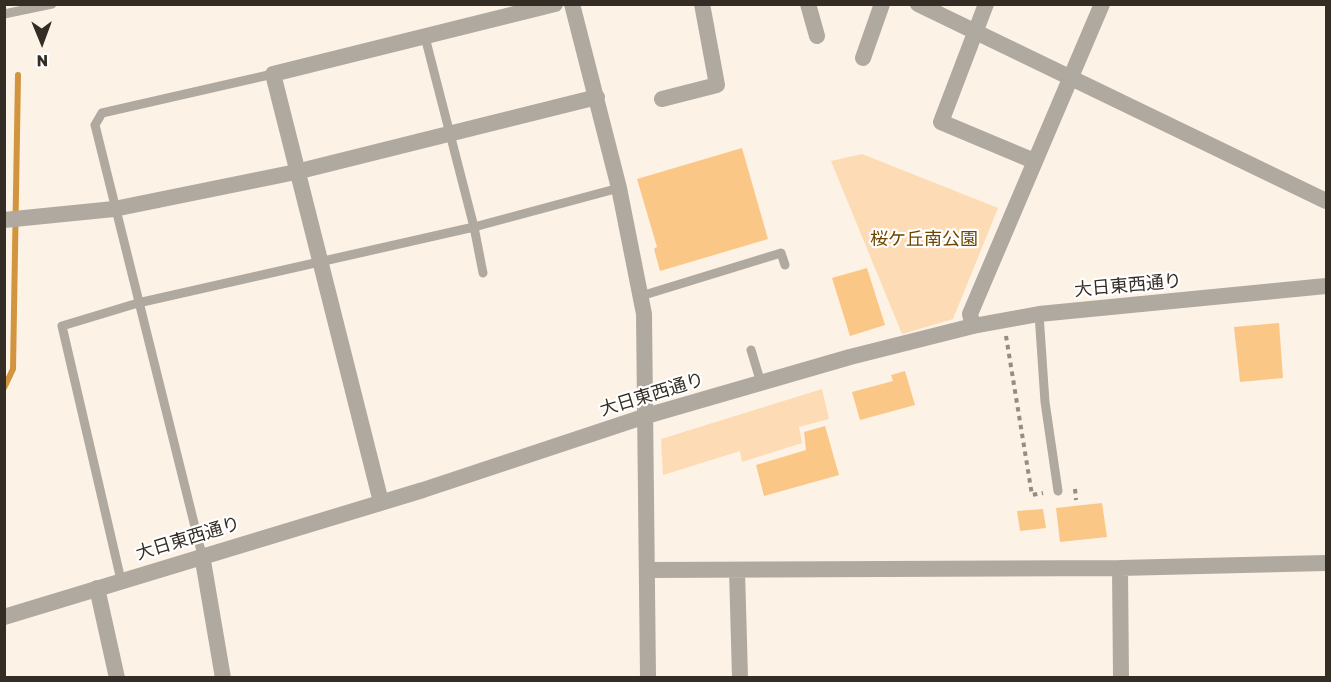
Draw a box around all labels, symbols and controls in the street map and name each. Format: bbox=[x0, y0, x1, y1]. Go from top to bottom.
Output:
north arrow bbox=[12, 12, 72, 72]
text: N bbox=[36, 51, 48, 70]
park label: 桜ケ丘南公園 bbox=[870, 229, 978, 251]
street label: 大日東西通り bbox=[1073, 271, 1183, 301]
street label: 大日東西通り bbox=[597, 369, 707, 421]
street label: 大日東西通り bbox=[133, 513, 243, 565]

